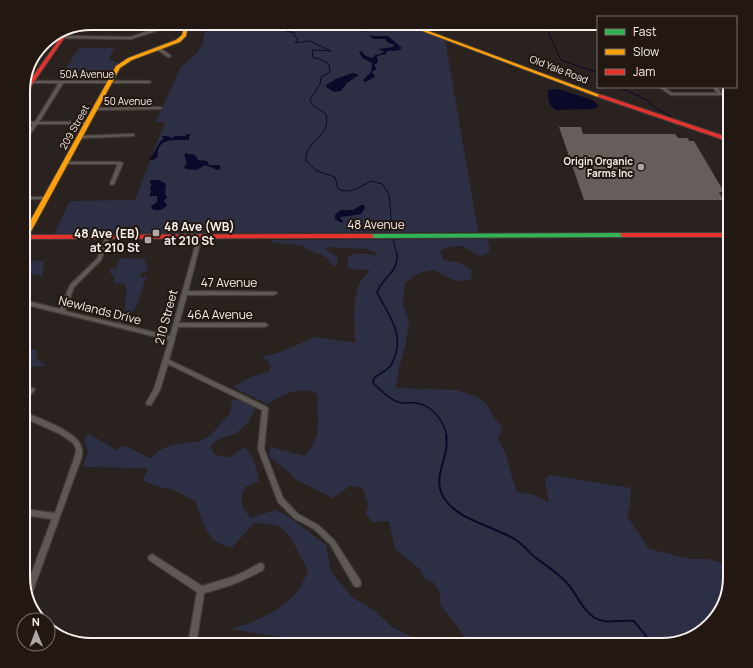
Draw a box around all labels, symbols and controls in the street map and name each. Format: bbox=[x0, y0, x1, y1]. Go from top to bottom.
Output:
legend bbox=[597, 16, 737, 88]
text: Fast bbox=[633, 23, 657, 40]
text: Slow bbox=[633, 43, 659, 60]
street label: Old Yale Road bbox=[528, 51, 590, 87]
text: Jam bbox=[633, 63, 655, 80]
street label: 50A Avenue bbox=[60, 67, 114, 81]
street label: 50 Avenue bbox=[104, 94, 152, 108]
street label: 209 Street bbox=[56, 102, 92, 152]
place label: Origin Organic Farms Inc bbox=[563, 154, 633, 180]
marker: Origin Organic Farms Inc bbox=[636, 162, 646, 172]
street label: 48 Avenue bbox=[347, 216, 405, 233]
place label: 48 Ave (WB) at 210 St bbox=[164, 218, 235, 249]
place label: 48 Ave (EB) at 210 St bbox=[74, 225, 140, 256]
marker: 48 Ave (WB) at 210 St bbox=[151, 228, 161, 238]
marker: 48 Ave (EB) at 210 St bbox=[143, 235, 153, 245]
street label: 47 Avenue bbox=[201, 274, 257, 291]
street label: 210 Street bbox=[150, 287, 182, 346]
street label: Newlands Drive bbox=[57, 292, 143, 328]
street label: 46A Avenue bbox=[187, 306, 253, 323]
north arrow bbox=[16, 612, 56, 652]
text: N bbox=[32, 614, 40, 629]

